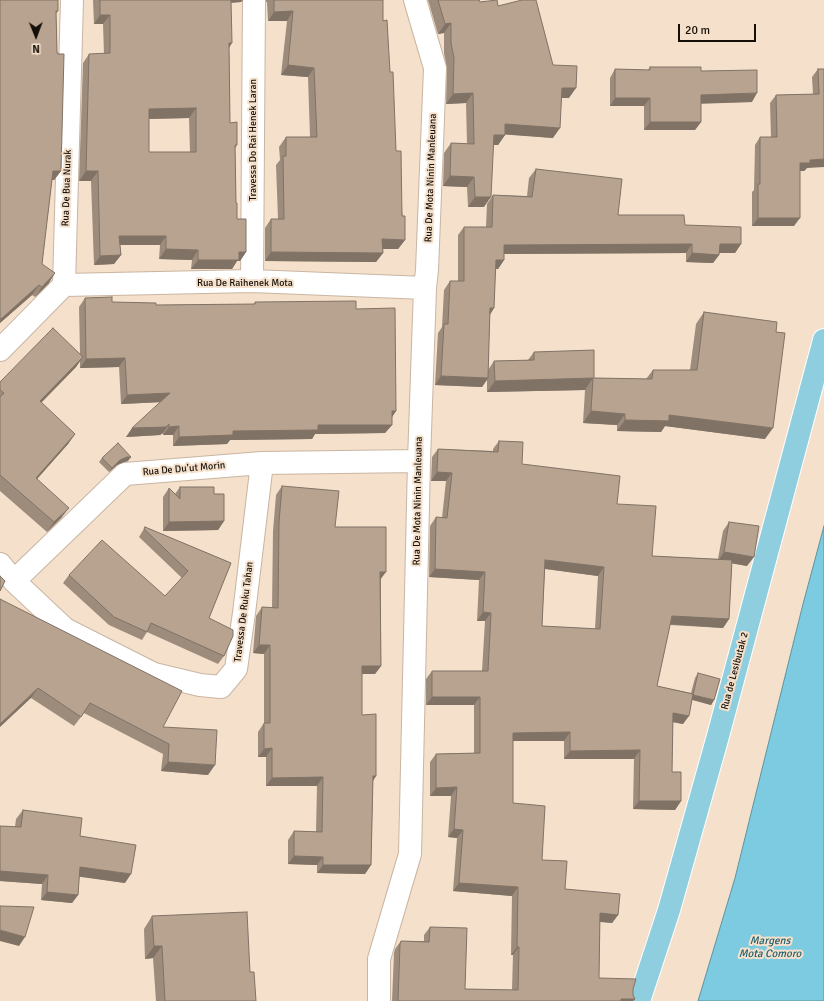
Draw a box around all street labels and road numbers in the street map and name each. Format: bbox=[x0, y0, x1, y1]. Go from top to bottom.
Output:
street label: Travessa Do Rai Henek Laran bbox=[247, 79, 259, 201]
street label: Rua De Mota Ninin Manleuana bbox=[423, 113, 439, 243]
street label: Rua De Bua Nurak bbox=[60, 149, 74, 227]
street label: Rua De Raihenek Mota bbox=[197, 277, 293, 289]
street label: Rua De Mota Ninin Manleuana bbox=[411, 436, 425, 566]
street label: Rua De Du’ut Morin bbox=[142, 459, 226, 479]
street label: Travessa De Ruku Tahan bbox=[232, 561, 256, 663]
street label: Rua de Lesibutak 2 bbox=[719, 631, 751, 711]

